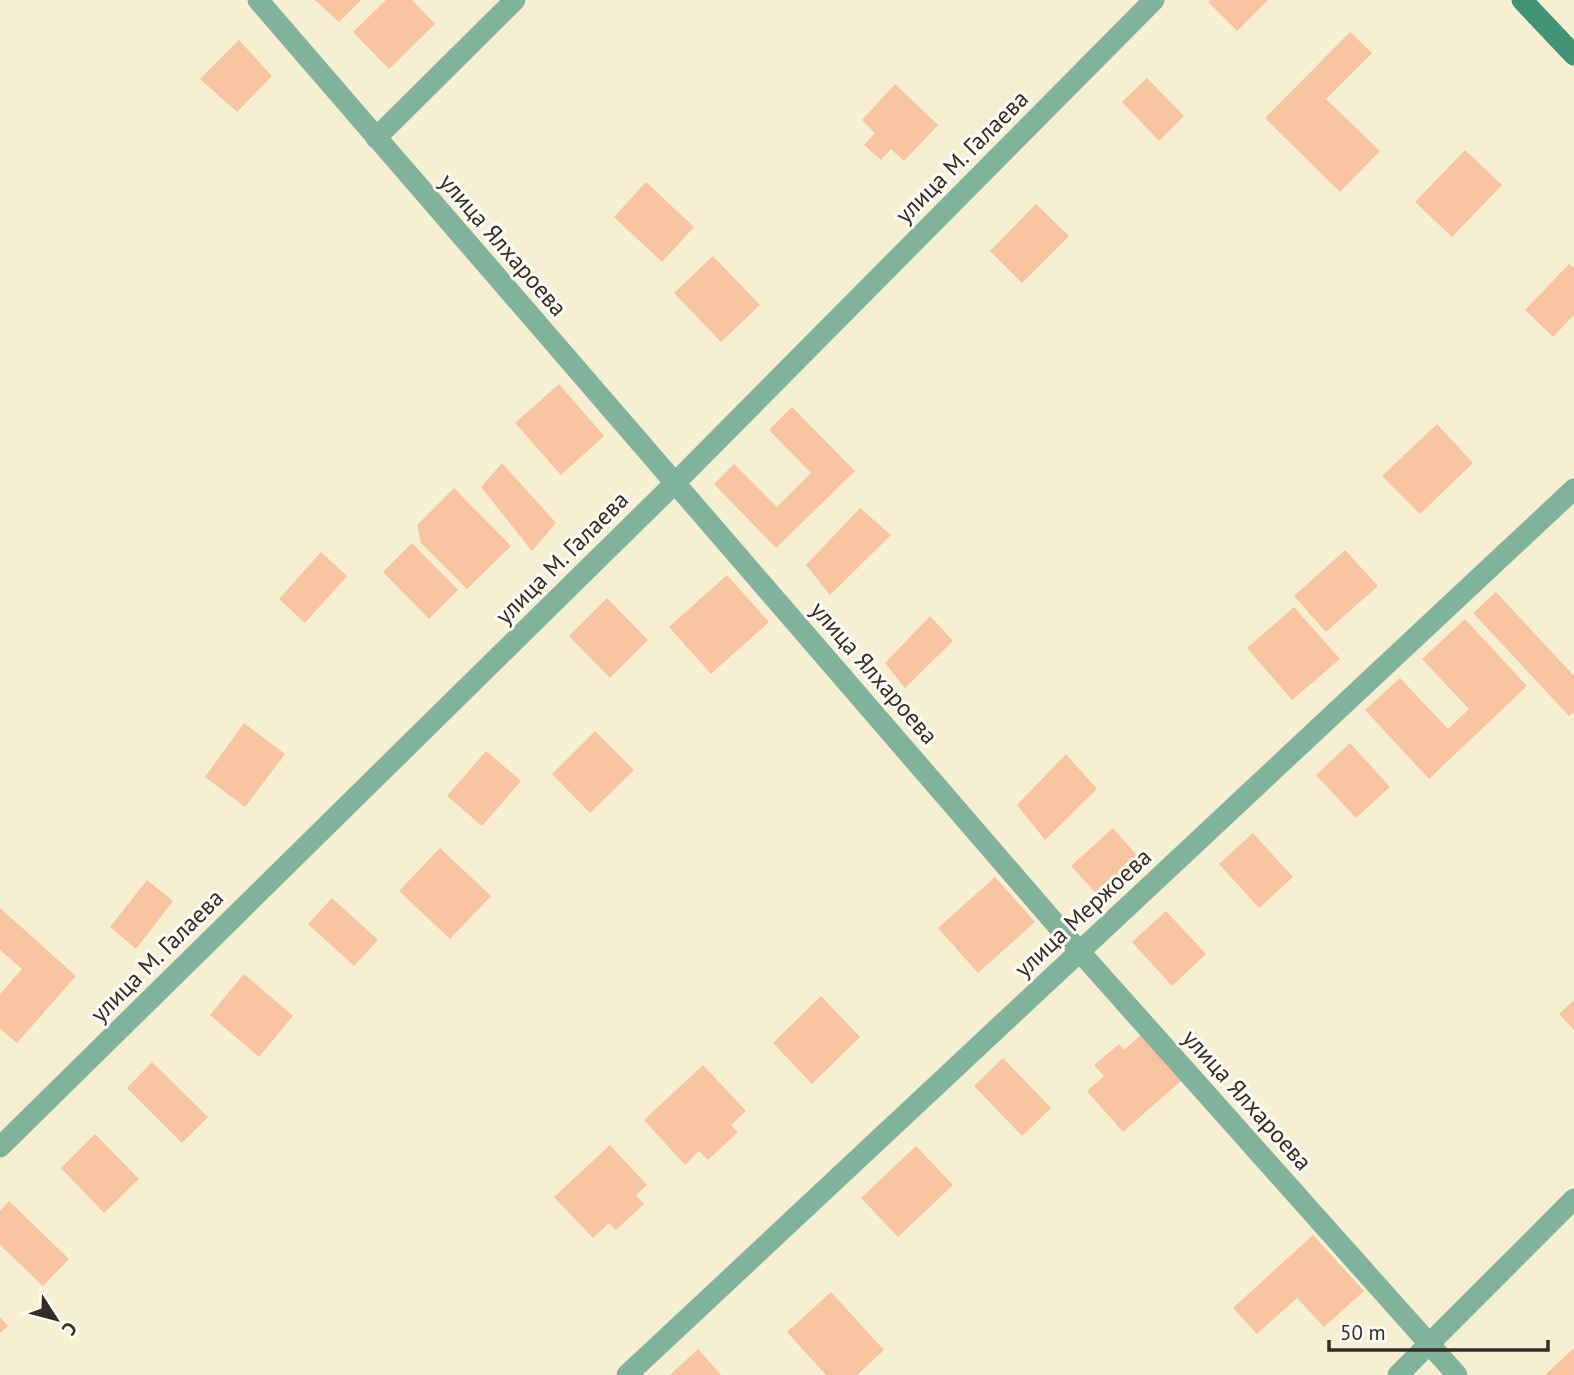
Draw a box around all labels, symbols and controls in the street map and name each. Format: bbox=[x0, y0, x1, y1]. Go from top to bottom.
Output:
street label: улица М. Галаева bbox=[888, 83, 1035, 230]
street label: улица Ялхароева bbox=[433, 167, 574, 323]
street label: улица М. Галаева bbox=[488, 484, 635, 631]
street label: улица Ялхароева bbox=[804, 595, 945, 751]
street label: улица Мержоева bbox=[1008, 841, 1158, 984]
street label: улица М. Галаева bbox=[83, 882, 230, 1029]
street label: улица Ялхароева bbox=[1176, 1023, 1319, 1177]
north arrow bbox=[21, 1284, 91, 1354]
scale bar bbox=[1329, 1308, 1548, 1352]
text: С bbox=[57, 1318, 83, 1341]
text: 50 m bbox=[1340, 1319, 1386, 1346]

